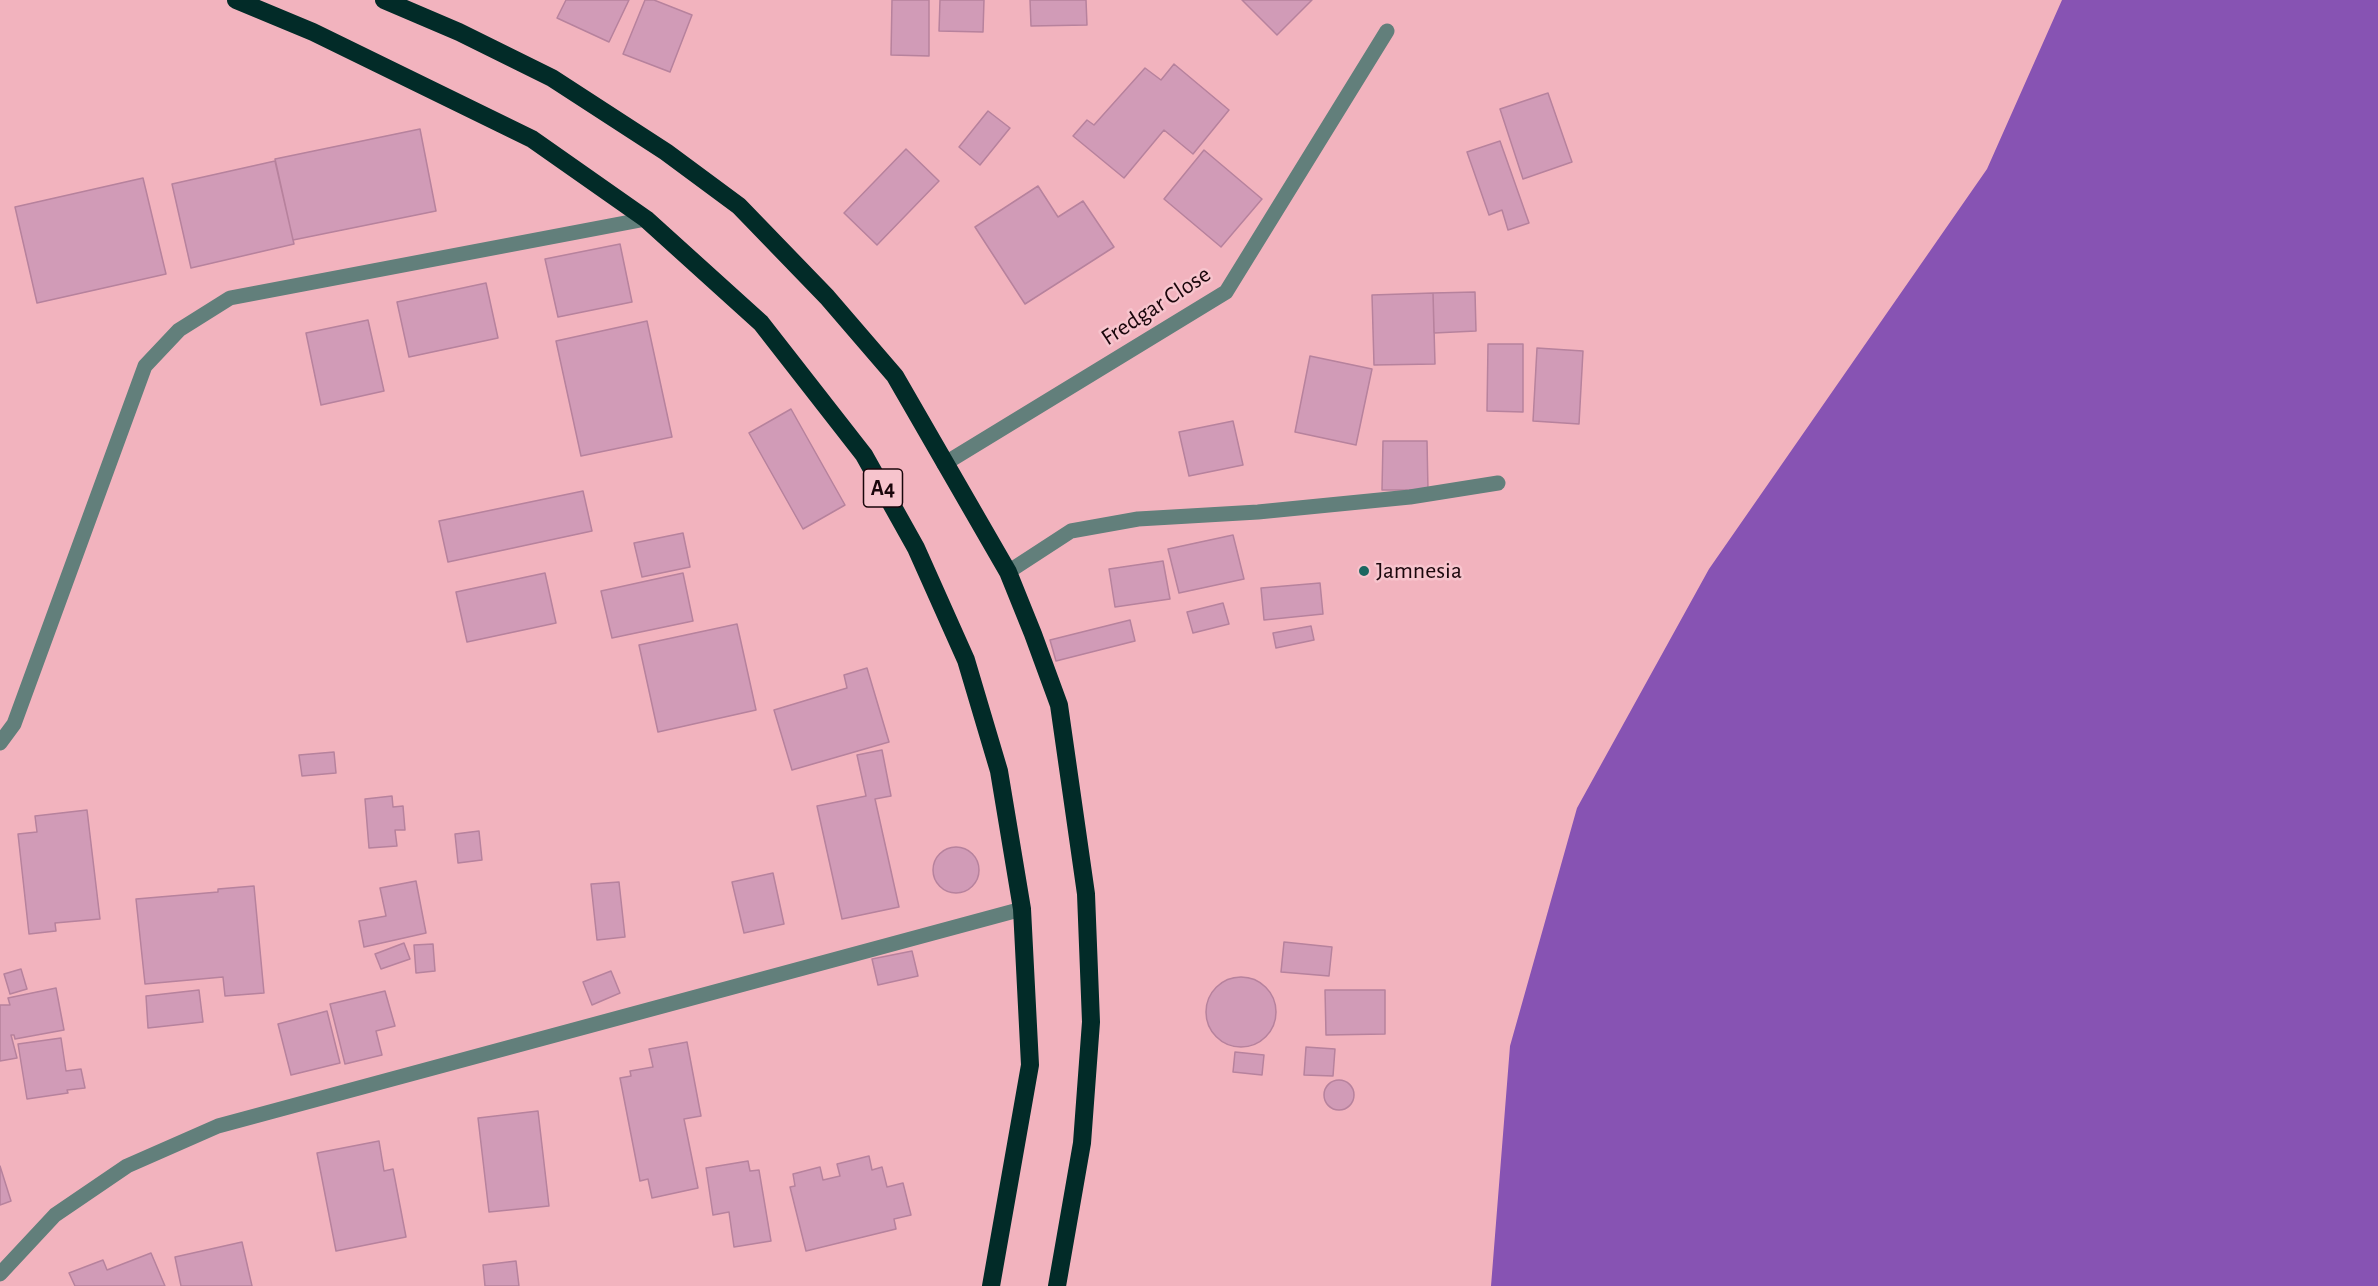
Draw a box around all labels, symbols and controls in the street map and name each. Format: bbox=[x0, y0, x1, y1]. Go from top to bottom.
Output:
street label: Fredgar Close bbox=[1096, 260, 1216, 352]
road number: A4 bbox=[864, 469, 902, 507]
place label: Jamnesia bbox=[1376, 557, 1462, 585]
marker: Jamnesia bbox=[1357, 564, 1371, 578]

